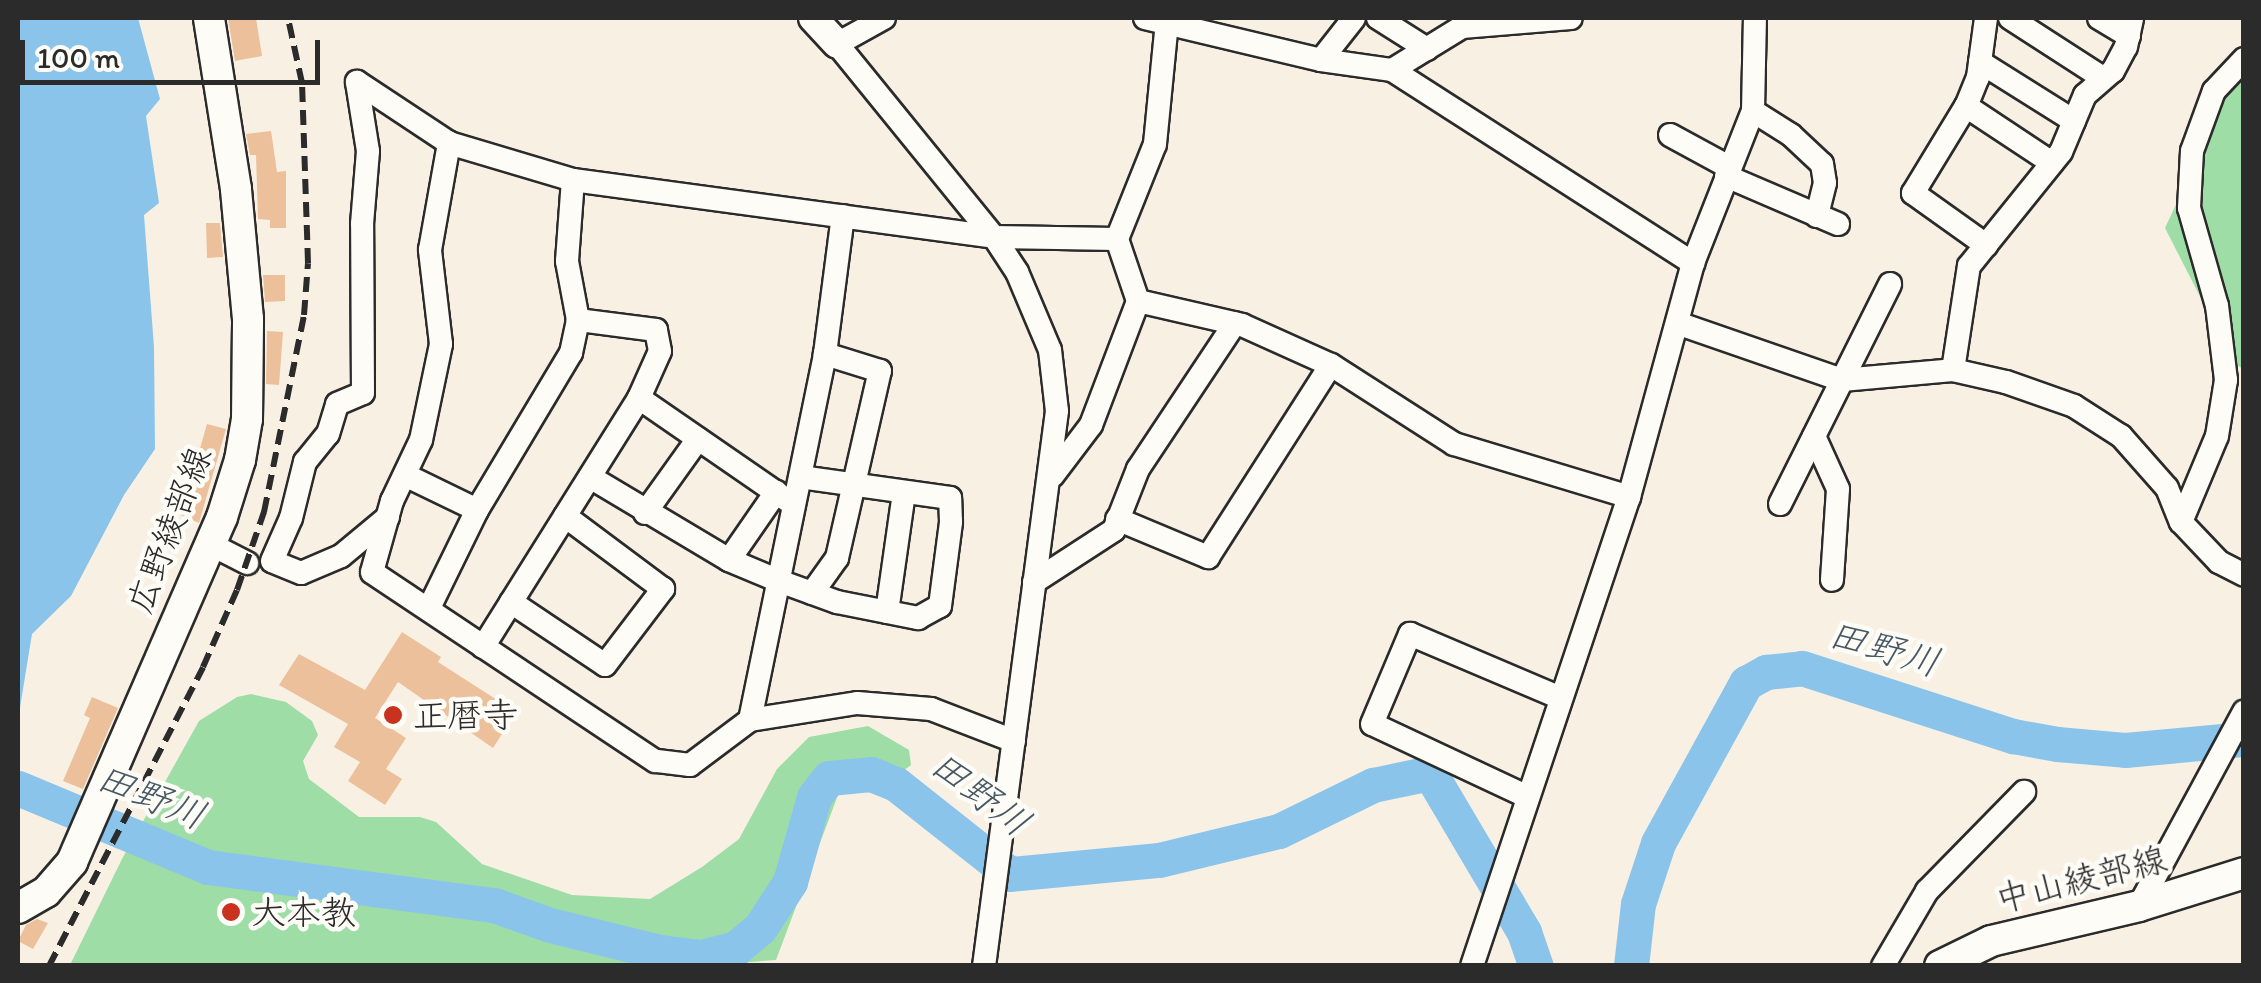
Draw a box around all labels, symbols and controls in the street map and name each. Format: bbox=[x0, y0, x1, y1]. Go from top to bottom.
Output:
scale bar bbox=[25, 20, 325, 82]
text: 100 m bbox=[37, 39, 120, 76]
street label: 広野綾部線 bbox=[118, 441, 220, 619]
water label: 田野川 bbox=[1823, 611, 1945, 687]
place label: 正暦寺 bbox=[413, 694, 518, 736]
marker: 正暦寺 bbox=[382, 704, 404, 726]
water label: 田野川 bbox=[921, 741, 1039, 847]
water label: 田野川 bbox=[90, 755, 212, 839]
street label: 中山綾部線 bbox=[1991, 837, 2171, 921]
place label: 大本教 bbox=[251, 891, 356, 933]
marker: 大本教 bbox=[220, 901, 242, 923]

